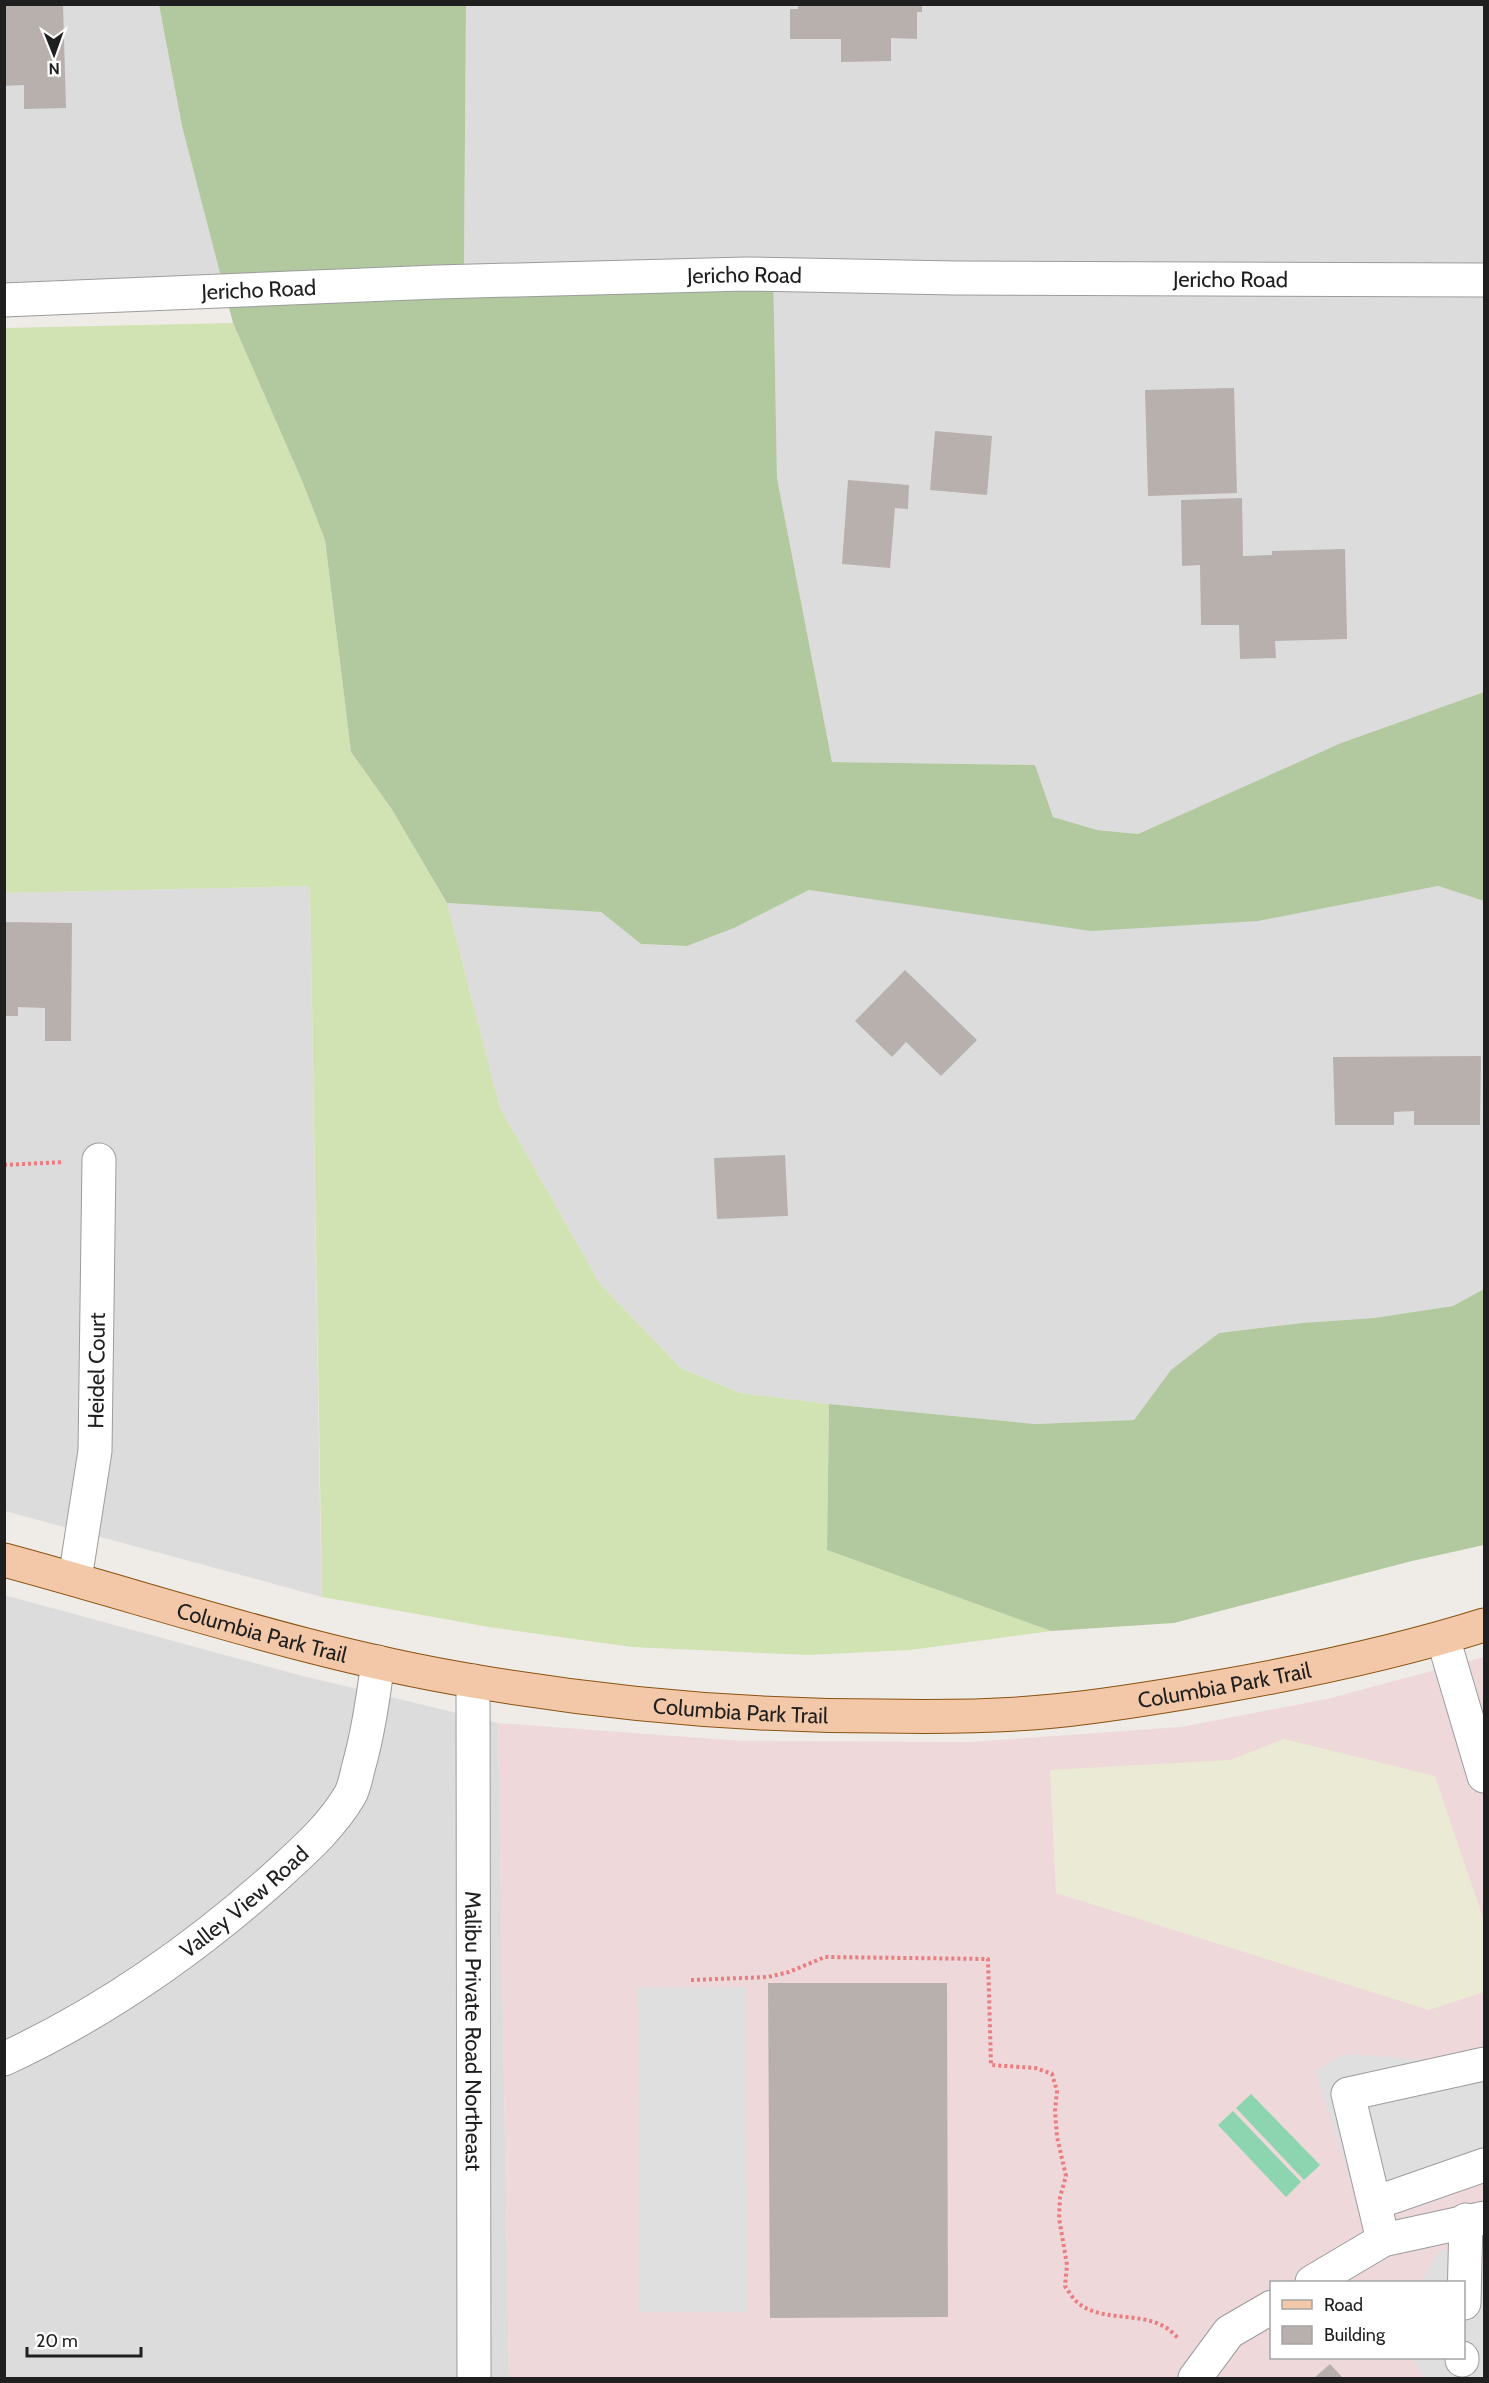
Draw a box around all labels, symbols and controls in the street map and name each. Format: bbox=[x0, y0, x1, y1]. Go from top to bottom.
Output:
north arrow bbox=[24, 24, 84, 84]
text: N bbox=[48, 59, 60, 78]
street label: Jericho Road bbox=[686, 260, 802, 289]
street label: Jericho Road bbox=[1172, 265, 1288, 293]
street label: Jericho Road bbox=[200, 274, 317, 305]
street label: Heidel Court bbox=[82, 1312, 110, 1429]
street label: Columbia Park Trail bbox=[174, 1596, 351, 1668]
street label: Columbia Park Trail bbox=[1136, 1656, 1314, 1714]
street label: Columbia Park Trail bbox=[652, 1692, 829, 1729]
street label: Valley View Road bbox=[174, 1840, 314, 1963]
street label: Malibu Private Road Northeast bbox=[460, 1891, 487, 2172]
legend bbox=[1270, 2281, 1465, 2359]
text: Road bbox=[1324, 2294, 1363, 2316]
scale bar bbox=[27, 2320, 141, 2358]
text: Building bbox=[1324, 2324, 1386, 2346]
text: 20 m bbox=[36, 2330, 78, 2352]

